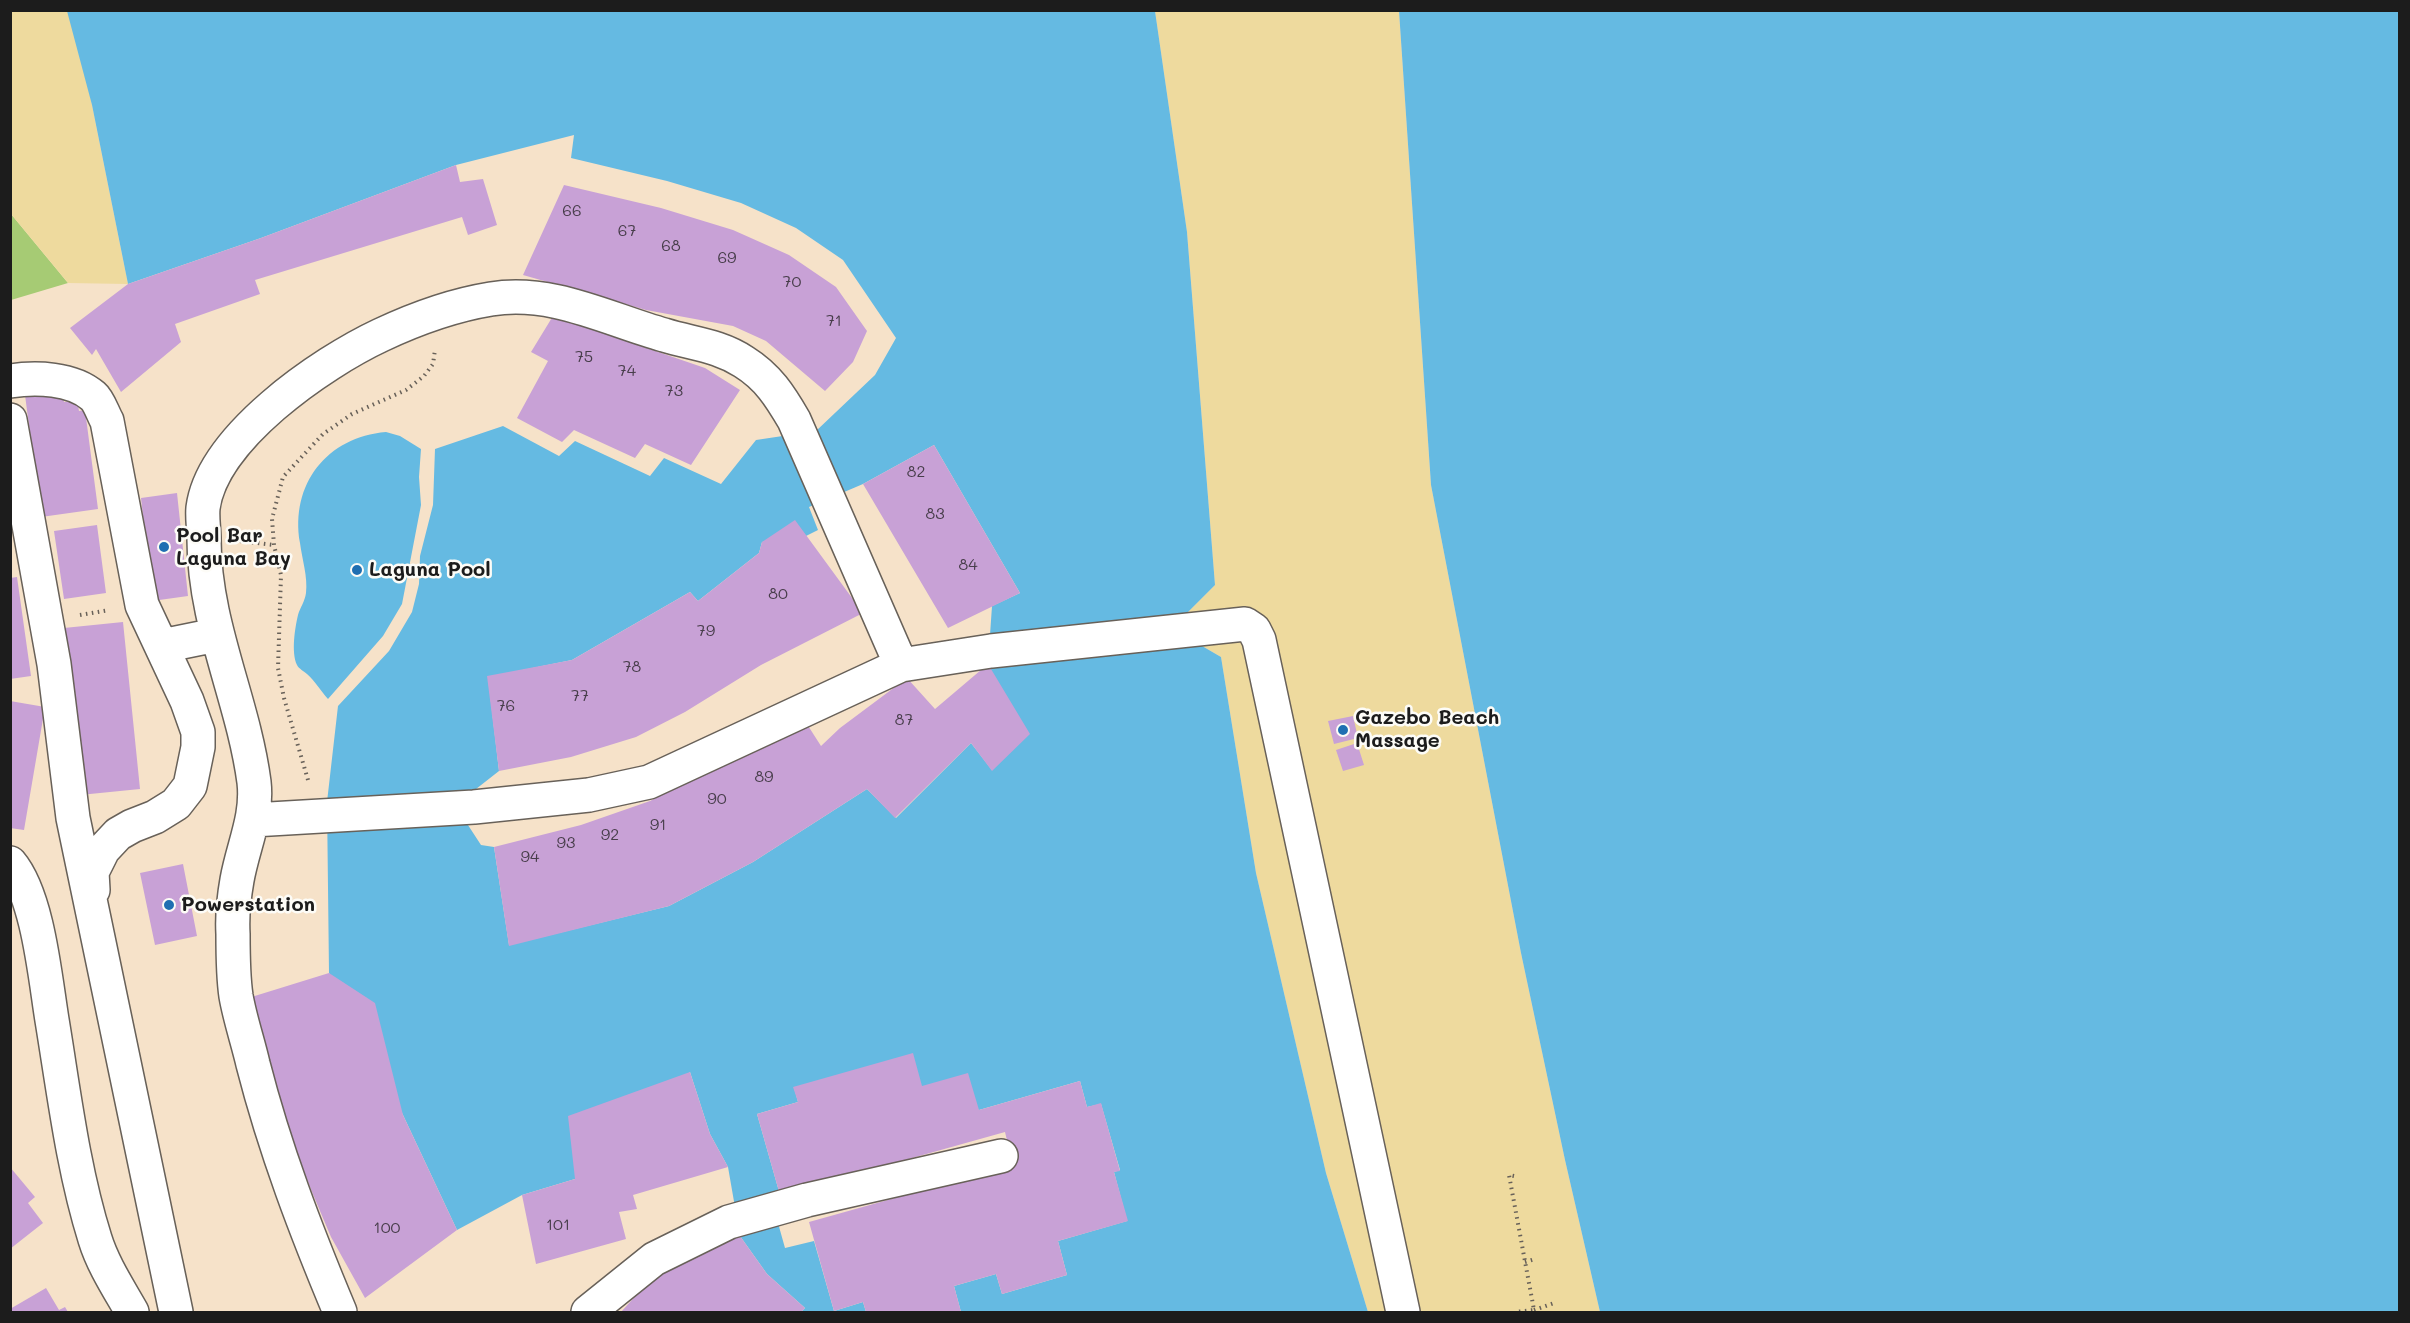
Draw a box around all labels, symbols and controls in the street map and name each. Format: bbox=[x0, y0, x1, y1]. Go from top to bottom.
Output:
house number: 66 bbox=[562, 201, 582, 221]
house number: 67 bbox=[618, 221, 636, 241]
house number: 68 bbox=[661, 236, 681, 256]
house number: 69 bbox=[717, 248, 737, 268]
house number: 70 bbox=[783, 272, 801, 292]
house number: 71 bbox=[826, 311, 842, 331]
house number: 75 bbox=[575, 347, 593, 367]
house number: 74 bbox=[618, 361, 636, 381]
house number: 73 bbox=[665, 381, 683, 401]
house number: 82 bbox=[907, 462, 925, 482]
house number: 83 bbox=[925, 504, 945, 524]
place label: Pool Bar Laguna Bay bbox=[176, 524, 291, 571]
marker: Pool Bar Laguna Bay bbox=[157, 540, 171, 554]
house number: 84 bbox=[958, 555, 978, 575]
place label: Laguna Pool bbox=[369, 558, 491, 582]
marker: Laguna Pool bbox=[350, 563, 364, 577]
house number: 80 bbox=[768, 584, 788, 604]
house number: 79 bbox=[697, 621, 715, 641]
house number: 78 bbox=[623, 657, 641, 677]
house number: 77 bbox=[571, 686, 589, 706]
house number: 76 bbox=[497, 696, 515, 716]
place label: Gazebo Beach Massage bbox=[1355, 706, 1499, 753]
house number: 87 bbox=[895, 710, 913, 730]
marker: Gazebo Beach Massage bbox=[1336, 723, 1350, 737]
house number: 89 bbox=[754, 767, 774, 787]
house number: 90 bbox=[707, 789, 727, 809]
house number: 91 bbox=[650, 815, 666, 835]
house number: 92 bbox=[601, 825, 619, 845]
house number: 93 bbox=[557, 833, 575, 853]
house number: 94 bbox=[521, 847, 539, 867]
place label: Powerstation bbox=[181, 893, 315, 917]
marker: Powerstation bbox=[162, 898, 176, 912]
house number: 101 bbox=[546, 1215, 570, 1235]
house number: 100 bbox=[374, 1218, 400, 1238]

